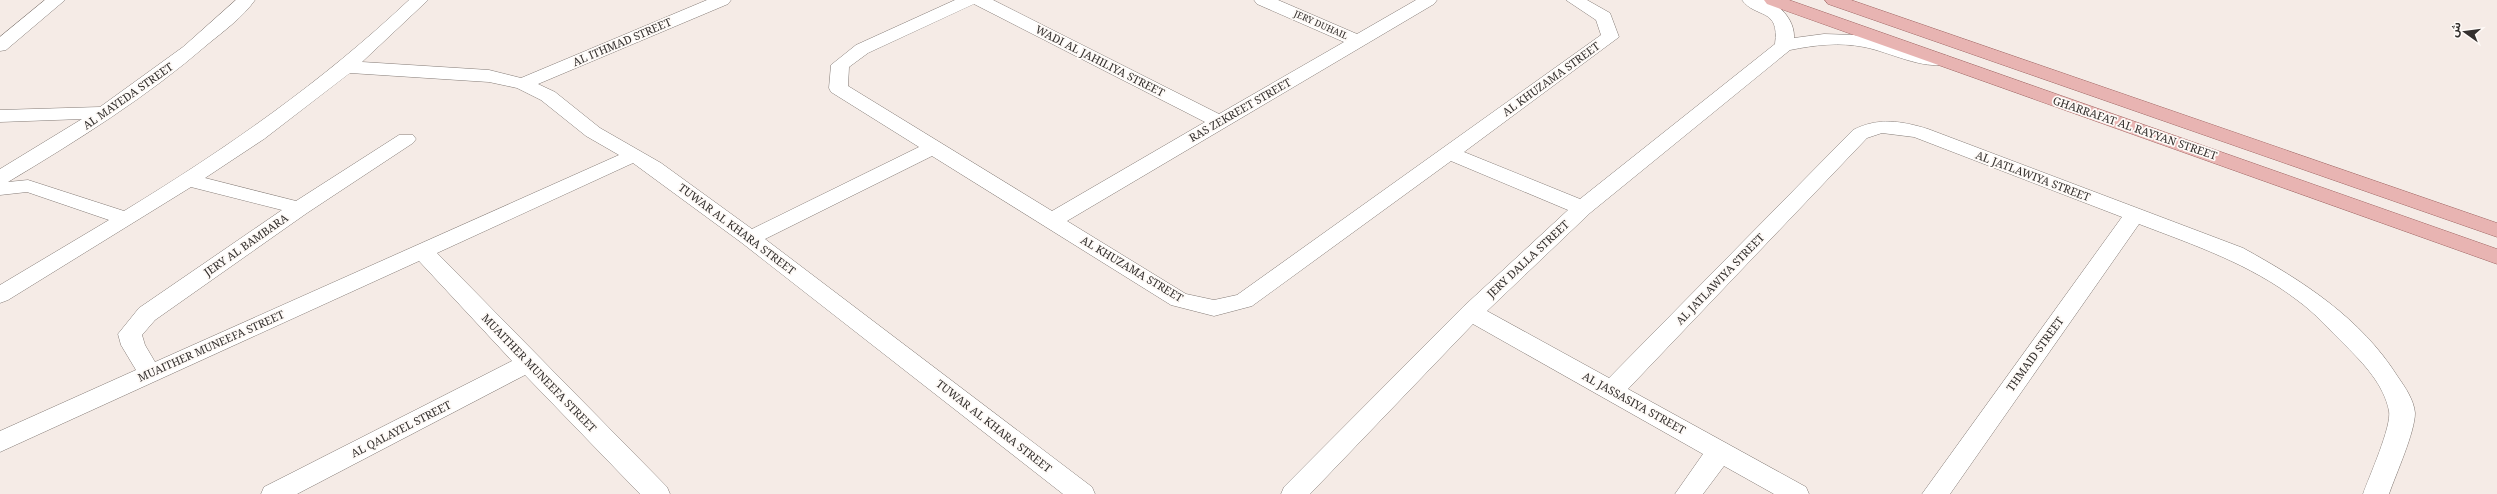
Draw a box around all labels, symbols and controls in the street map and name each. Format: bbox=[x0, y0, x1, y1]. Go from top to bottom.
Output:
street label: JERY DUHAIL bbox=[1291, 6, 1351, 42]
north arrow bbox=[2445, 12, 2485, 52]
street label: AL ITHMAD STREET bbox=[570, 14, 674, 69]
text: ش bbox=[2446, 20, 2464, 39]
street label: WADI AL JAHILIYA STREET bbox=[1033, 21, 1168, 100]
street label: AL KHUZAMA STREET bbox=[1499, 38, 1603, 119]
street label: AL MAYEDA STREET bbox=[80, 59, 176, 132]
street label: RAS ZEKREET STREET bbox=[1186, 74, 1294, 145]
street label: GHARRAFAT AL RAYYAN STREET bbox=[2051, 92, 2220, 163]
street label: AL JATLAWIYA STREET bbox=[1974, 147, 2093, 204]
street label: TUWAR AL KHARA STREET bbox=[676, 180, 799, 278]
street label: JERY AL BAMBARA bbox=[200, 210, 291, 280]
street label: JERY DALLA STREET bbox=[1483, 216, 1572, 301]
street label: AL JATLAWIYA STREET bbox=[1672, 230, 1767, 328]
street label: AL KHUZAMA STREET bbox=[1078, 232, 1187, 305]
street label: MUAITHER MUNEEFA STREET bbox=[135, 306, 287, 385]
street label: MUAITHER MUNEEFA STREET bbox=[479, 310, 600, 435]
street label: THMAID STREET bbox=[2002, 313, 2067, 394]
street label: AL JASSASIYA STREET bbox=[1580, 368, 1689, 437]
street label: TUWAR AL KHARA STREET bbox=[933, 376, 1055, 476]
street label: AL QALAYEL STREET bbox=[348, 397, 454, 460]

